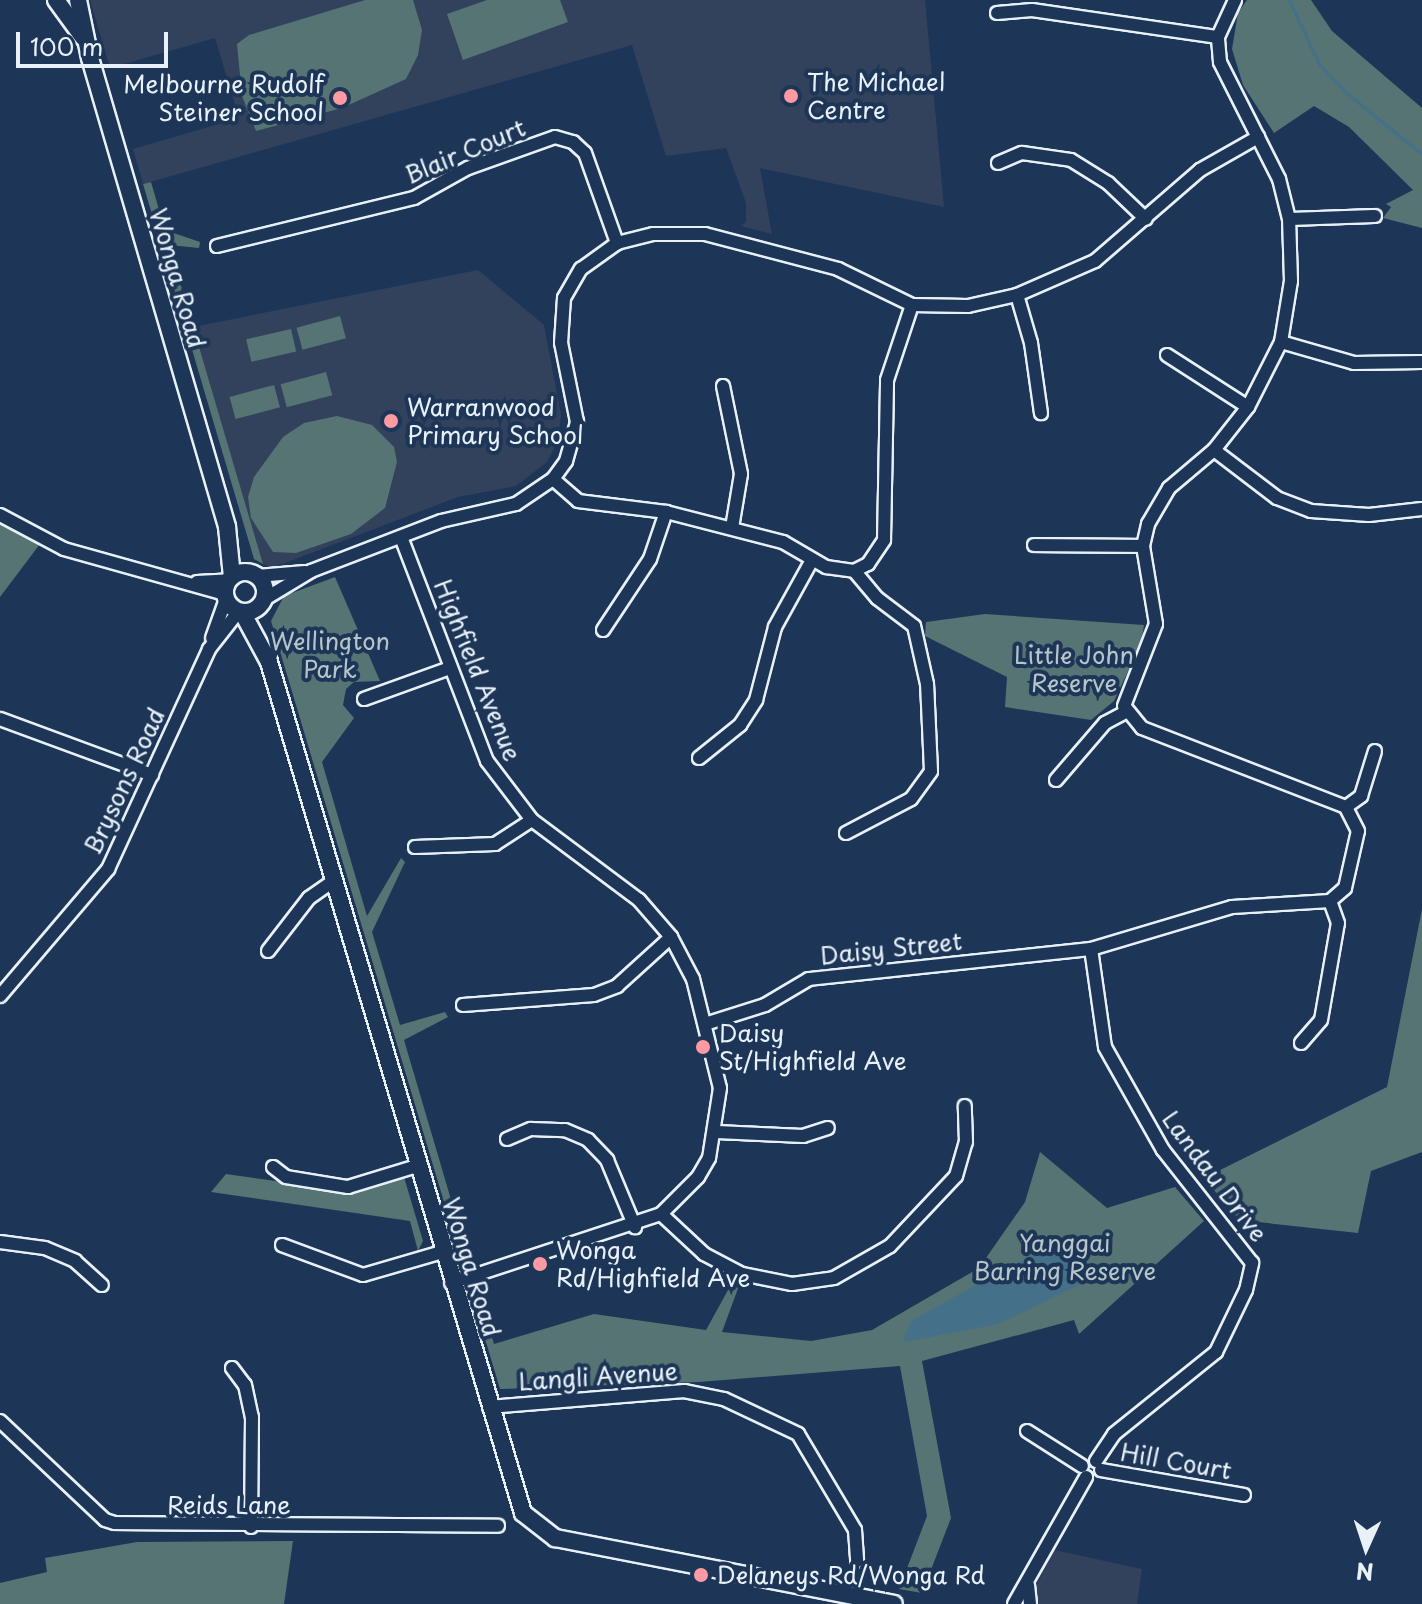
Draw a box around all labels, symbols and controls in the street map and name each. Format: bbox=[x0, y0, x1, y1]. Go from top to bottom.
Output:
scale bar bbox=[20, 16, 172, 66]
text: 100 m bbox=[30, 28, 103, 64]
place label: The Michael Centre bbox=[807, 68, 946, 124]
place label: Melbourne Rudolf Steiner School bbox=[121, 70, 324, 126]
marker: The Michael Centre bbox=[782, 87, 800, 105]
marker: Melbourne Rudolf Steiner School bbox=[331, 89, 349, 107]
street label: Blair Court bbox=[400, 113, 530, 189]
street label: Wonga Road bbox=[144, 204, 212, 352]
place label: Warranwood Primary School bbox=[407, 393, 584, 449]
marker: Warranwood Primary School bbox=[382, 412, 400, 430]
street label: Highfield Avenue bbox=[428, 575, 528, 765]
park label: Wellington Park bbox=[270, 627, 390, 683]
park label: Little John Reserve bbox=[1013, 641, 1135, 697]
street label: Brysons Road bbox=[78, 704, 170, 858]
street label: Daisy Street bbox=[818, 926, 964, 970]
place label: Daisy St/Highfield Ave bbox=[719, 1019, 907, 1075]
marker: Daisy St/Highfield Ave bbox=[694, 1038, 712, 1056]
street label: Landau Drive bbox=[1157, 1106, 1273, 1246]
street label: Wonga Road bbox=[437, 1193, 507, 1341]
park label: Yanggai Barring Reserve bbox=[974, 1229, 1156, 1285]
place label: Wonga Rd/Highfield Ave bbox=[556, 1236, 751, 1292]
marker: Wonga Rd/Highfield Ave bbox=[531, 1255, 549, 1273]
street label: Langli Avenue bbox=[517, 1356, 679, 1396]
street label: Hill Court bbox=[1118, 1437, 1234, 1485]
street label: Reids Lane bbox=[167, 1491, 291, 1519]
north arrow bbox=[1326, 1508, 1406, 1588]
text: N bbox=[1355, 1556, 1374, 1589]
place label: Delaneys Rd/Wonga Rd bbox=[717, 1561, 988, 1589]
marker: Delaneys Rd/Wonga Rd bbox=[692, 1566, 710, 1584]

